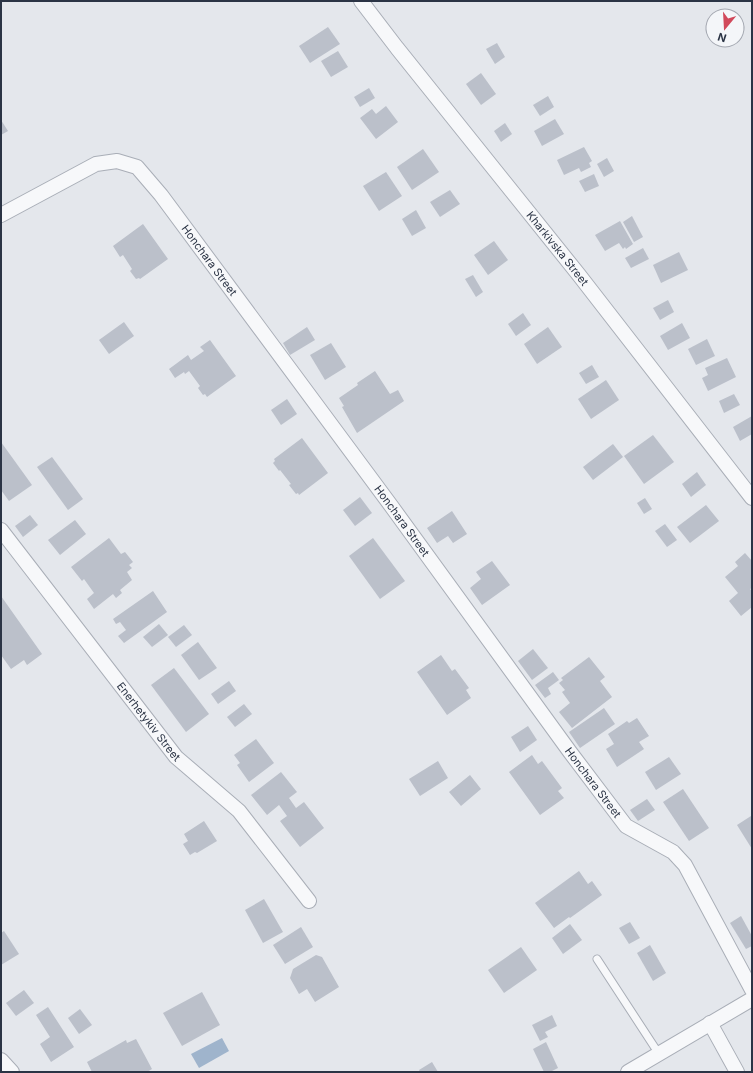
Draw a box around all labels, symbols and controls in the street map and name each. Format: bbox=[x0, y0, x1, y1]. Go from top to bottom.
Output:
north arrow bbox=[705, 8, 745, 48]
text: N bbox=[716, 30, 728, 45]
street label: Kharkivska Street bbox=[524, 208, 592, 289]
street label: Honchara Street bbox=[178, 222, 240, 299]
street label: Honchara Street bbox=[371, 482, 433, 559]
street label: Enerhetykiv Street bbox=[114, 679, 183, 765]
street label: Honchara Street bbox=[562, 744, 624, 821]

